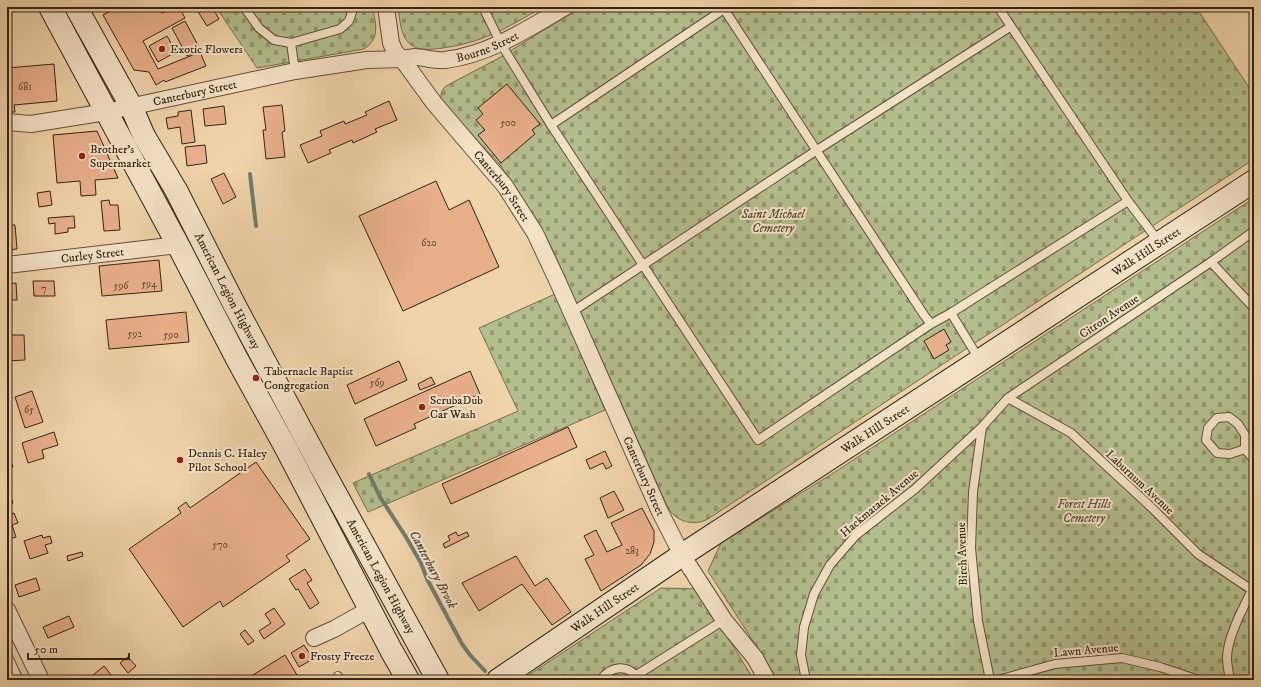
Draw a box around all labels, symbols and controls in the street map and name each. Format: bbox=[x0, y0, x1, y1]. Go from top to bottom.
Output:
street label: Bourne Street bbox=[455, 28, 522, 66]
place label: Exotic Flowers bbox=[170, 42, 243, 57]
marker: Exotic Flowers bbox=[157, 44, 167, 54]
street label: Canterbury Street bbox=[152, 77, 238, 110]
house number: 681 bbox=[18, 81, 32, 93]
house number: 500 bbox=[500, 117, 516, 129]
place label: Brother’s Supermarket bbox=[90, 142, 151, 171]
street label: Canterbury Street bbox=[470, 148, 533, 225]
marker: Brother’s Supermarket bbox=[77, 151, 87, 161]
park label: Saint Michael Cemetery bbox=[741, 207, 806, 236]
street label: Walk Hill Street bbox=[1108, 224, 1184, 280]
street label: American Legion Highway bbox=[191, 230, 264, 352]
house number: 620 bbox=[421, 237, 437, 249]
street label: Curley Street bbox=[60, 244, 125, 267]
house number: 594 bbox=[141, 278, 157, 290]
house number: 596 bbox=[113, 280, 129, 292]
house number: 7 bbox=[41, 283, 47, 295]
street label: Citron Avenue bbox=[1077, 291, 1142, 342]
house number: 592 bbox=[128, 328, 143, 340]
house number: 590 bbox=[163, 329, 179, 341]
place label: Tabernacle Baptist Congregation bbox=[264, 364, 353, 393]
marker: Tabernacle Baptist Congregation bbox=[251, 373, 261, 383]
house number: 569 bbox=[369, 377, 385, 389]
place label: ScrubaDub Car Wash bbox=[430, 393, 483, 422]
street label: Walk Hill Street bbox=[837, 401, 912, 458]
marker: ScrubaDub Car Wash bbox=[417, 402, 427, 412]
house number: 65 bbox=[24, 404, 34, 416]
street label: Canterbury Street bbox=[619, 434, 668, 519]
place label: Dennis C. Haley Pilot School bbox=[188, 446, 267, 475]
street label: Laburnum Avenue bbox=[1102, 447, 1177, 518]
marker: Dennis C. Haley Pilot School bbox=[175, 455, 185, 465]
street label: Hackmatack Avenue bbox=[837, 466, 922, 541]
park label: Forest Hills Cemetery bbox=[1057, 497, 1111, 526]
street label: American Legion Highway bbox=[343, 516, 418, 637]
street label: Birch Avenue bbox=[954, 522, 971, 586]
water label: Canterbury Brook bbox=[406, 528, 461, 612]
house number: 570 bbox=[212, 539, 228, 551]
house number: 283 bbox=[625, 545, 639, 557]
street label: Walk Hill Street bbox=[567, 579, 642, 637]
scale bar bbox=[28, 635, 129, 661]
street label: Lawn Avenue bbox=[1053, 640, 1119, 661]
text: 50 m bbox=[34, 642, 58, 657]
place label: Frosty Freeze bbox=[310, 649, 375, 664]
marker: Frosty Freeze bbox=[297, 651, 307, 661]

